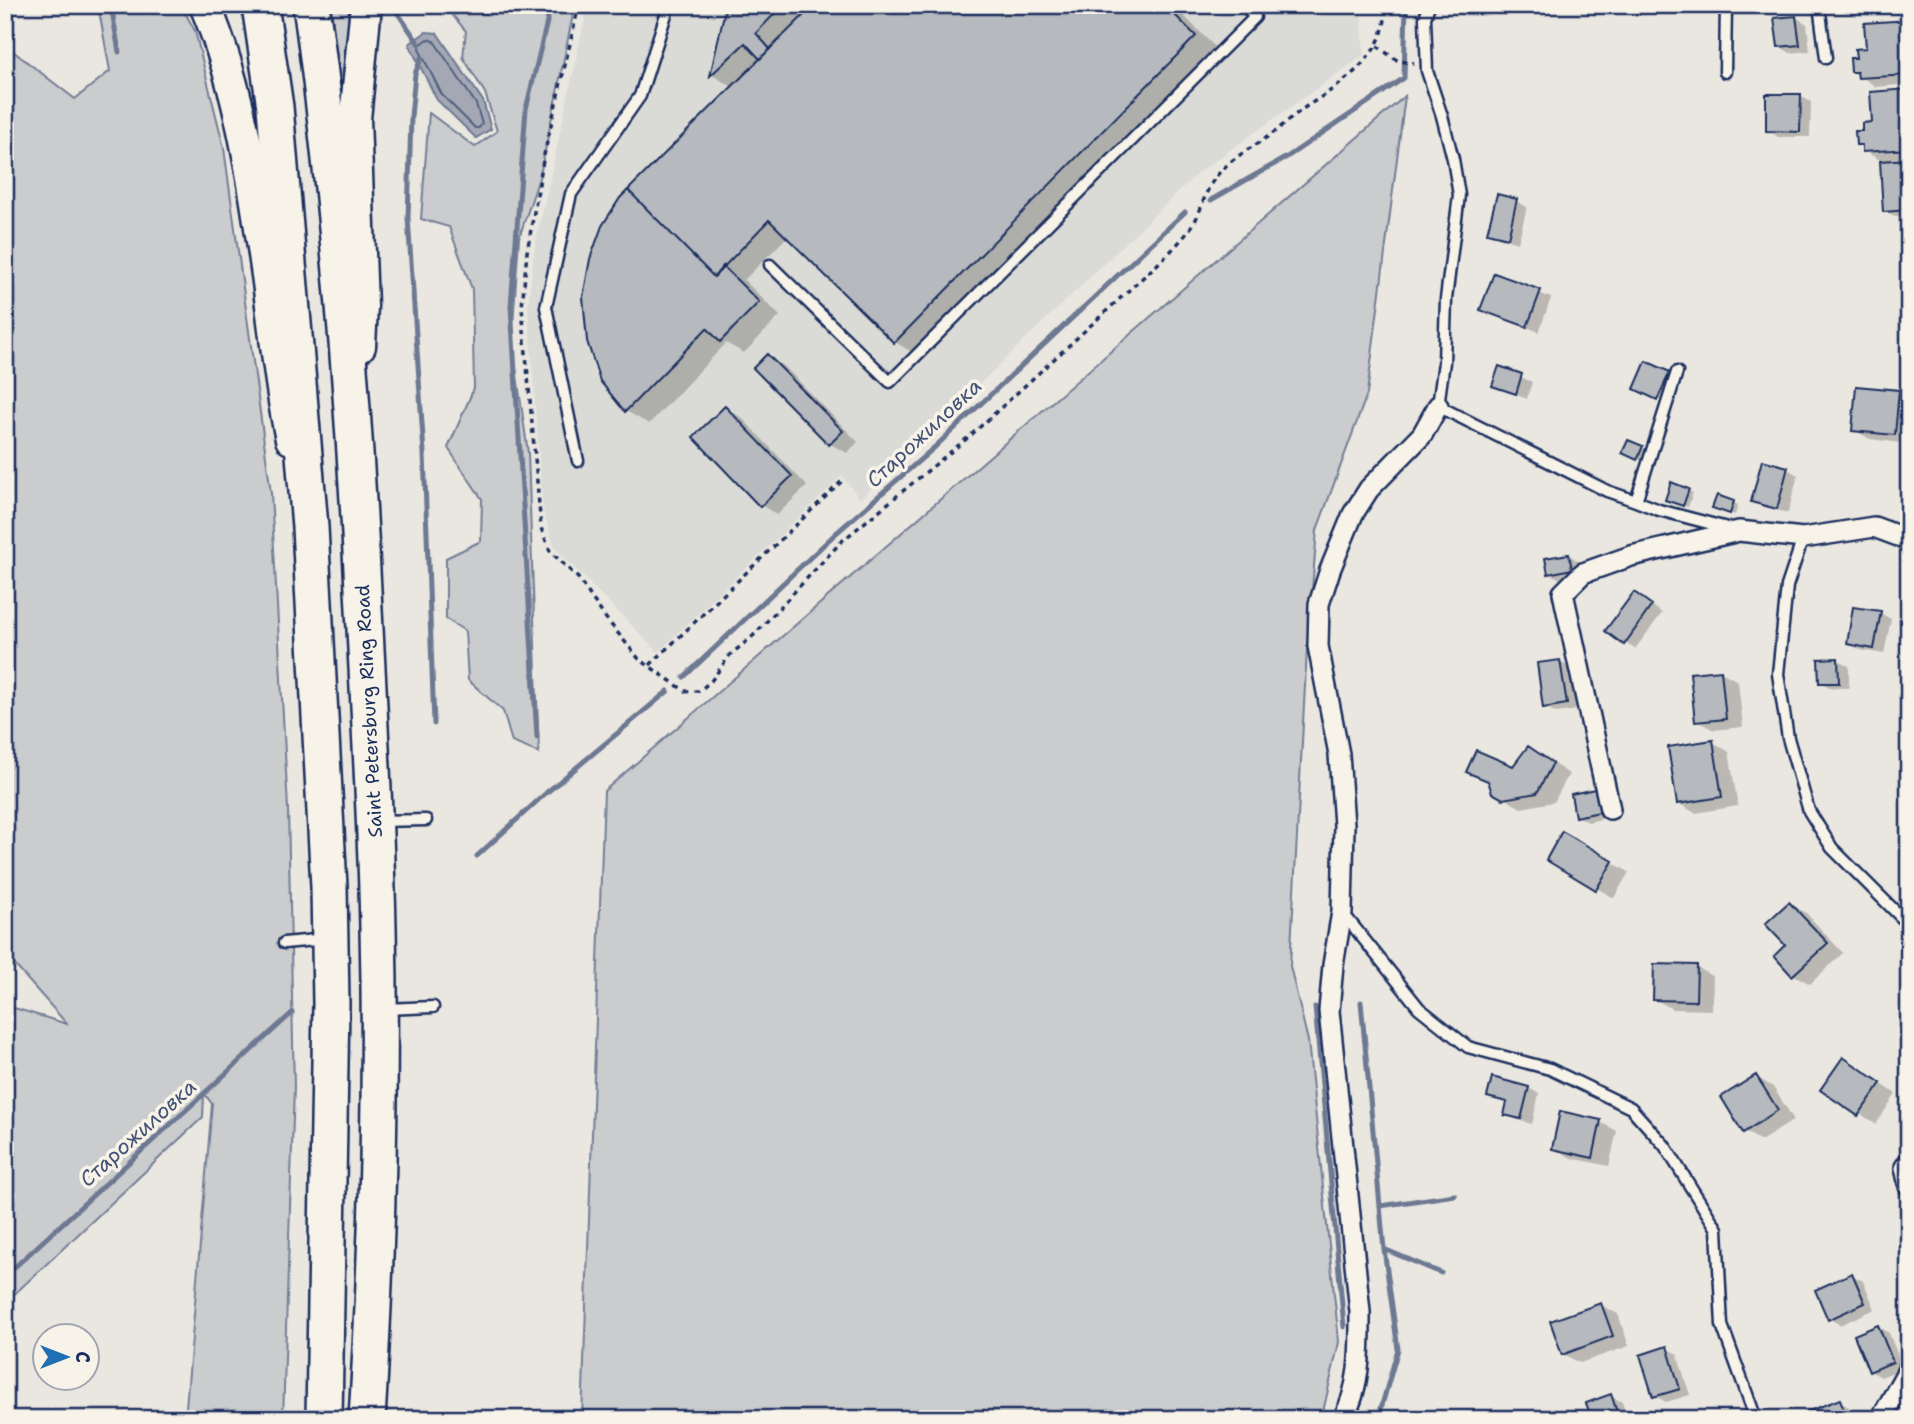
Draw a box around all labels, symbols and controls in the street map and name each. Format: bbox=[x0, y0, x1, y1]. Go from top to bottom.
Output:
water label: Старожиловка bbox=[860, 372, 988, 494]
street label: Saint Petersburg Ring Road bbox=[350, 584, 388, 838]
water label: Старожиловка bbox=[73, 1073, 203, 1193]
north arrow bbox=[32, 1322, 102, 1392]
text: С bbox=[70, 1351, 95, 1363]

